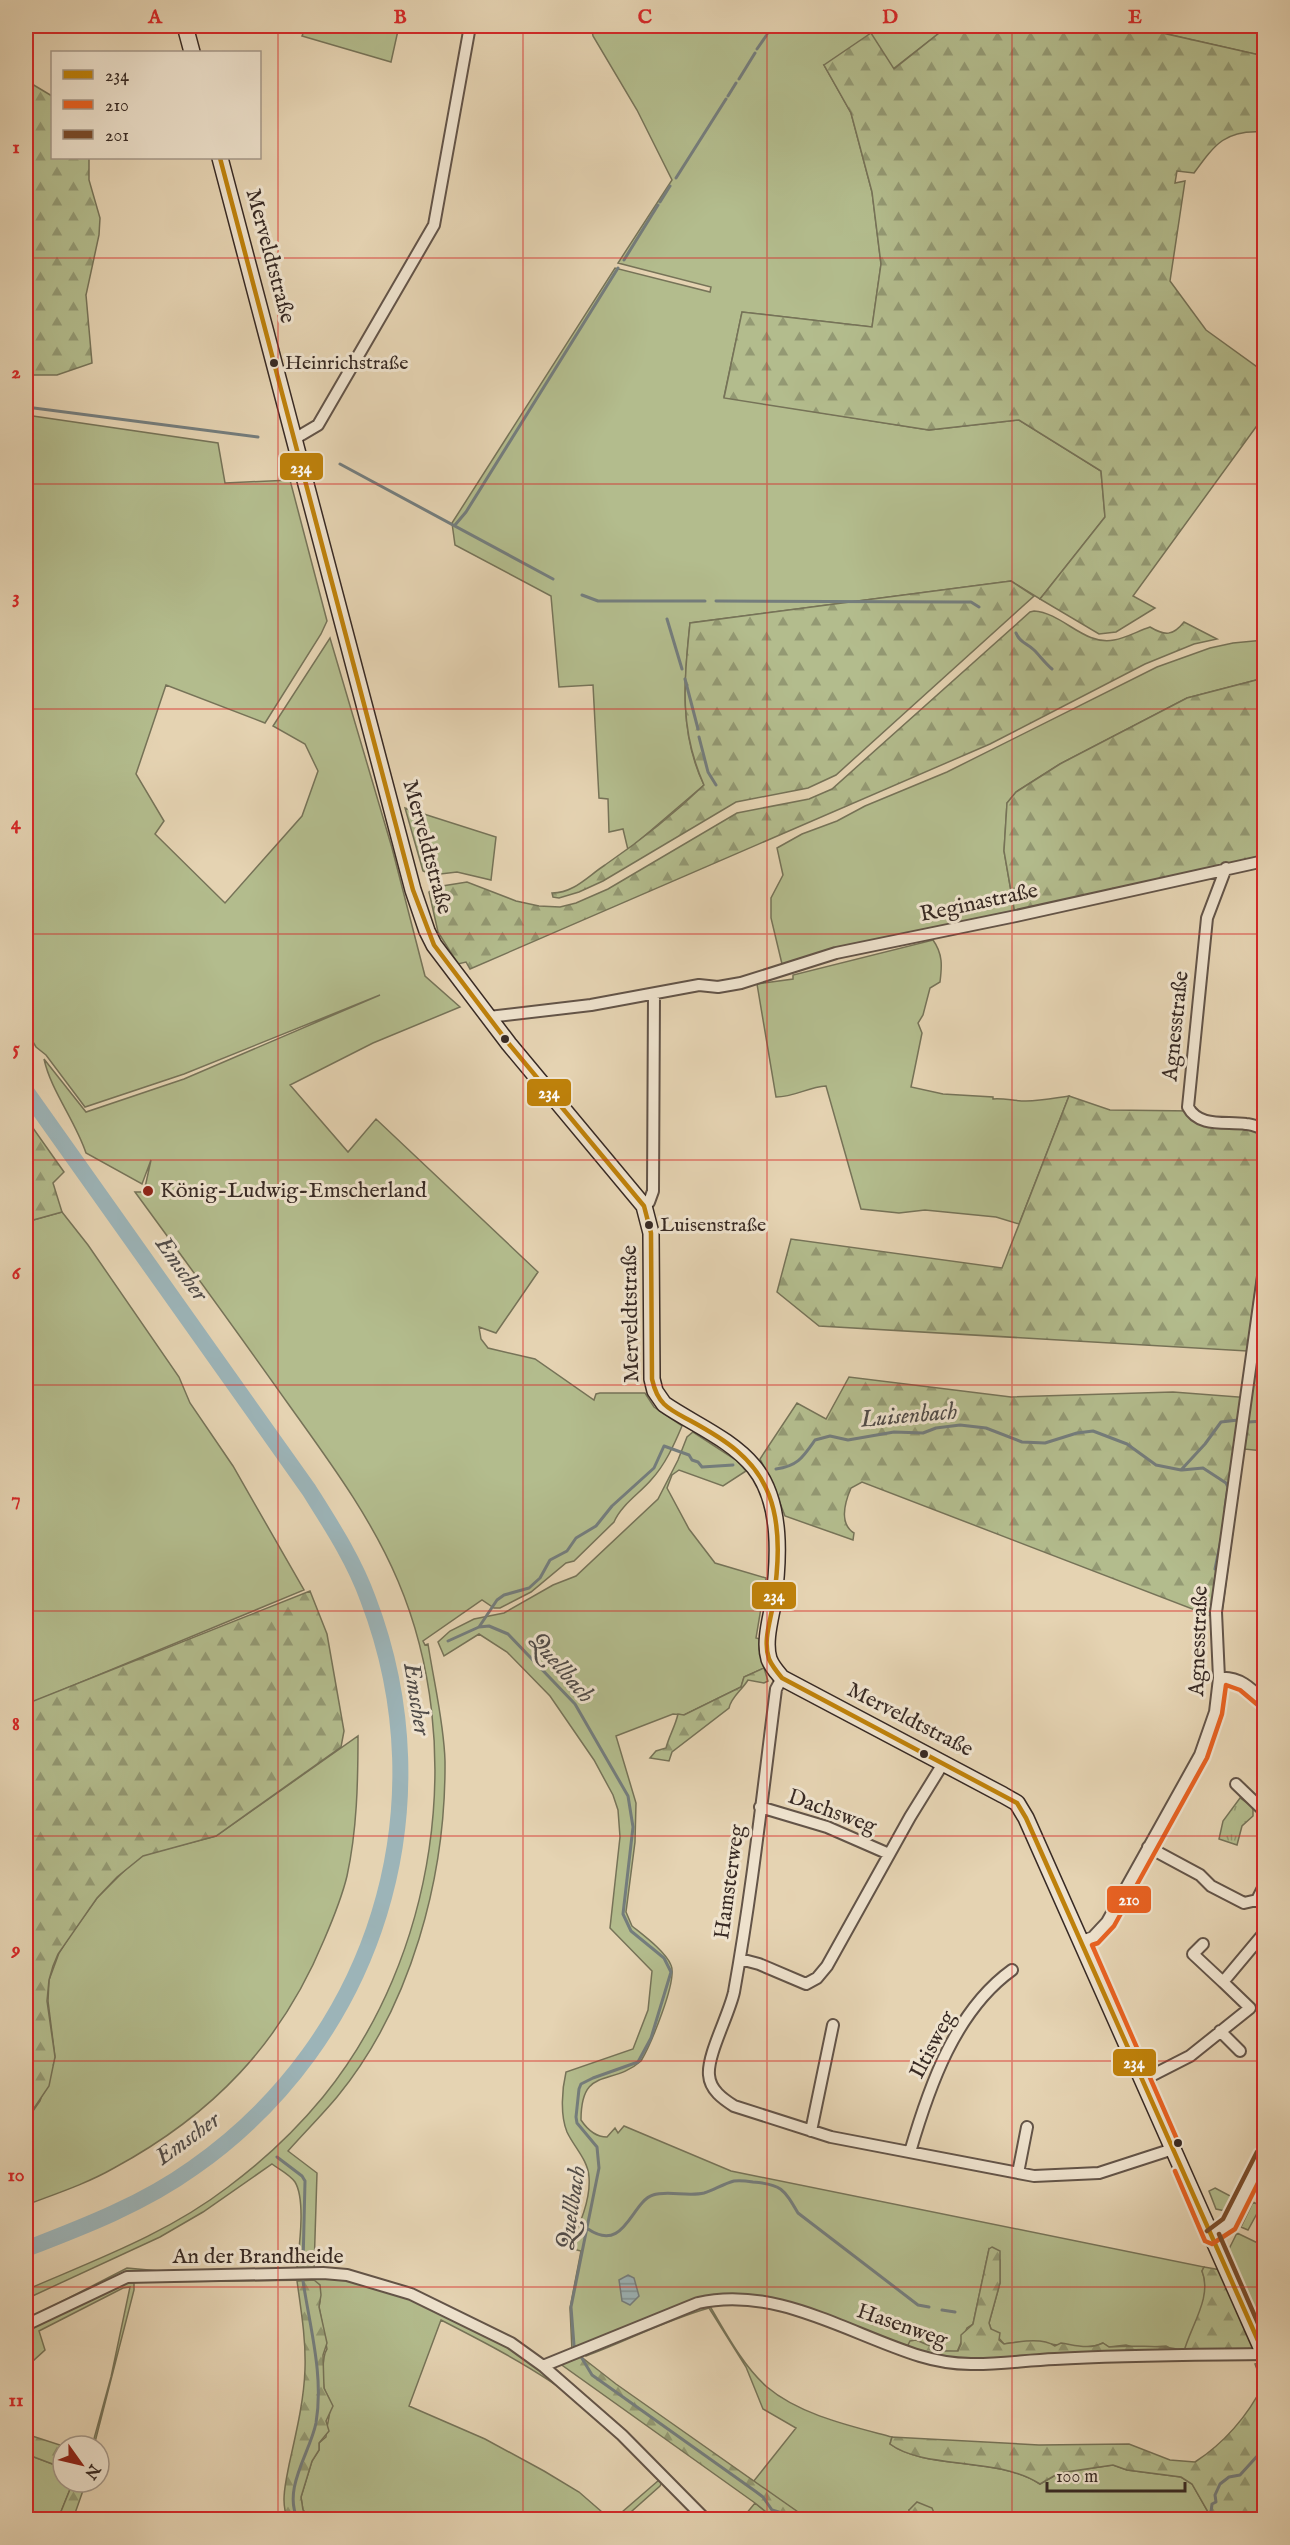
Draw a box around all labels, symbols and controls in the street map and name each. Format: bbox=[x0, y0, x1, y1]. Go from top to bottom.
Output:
text: A bbox=[147, 5, 163, 30]
text: B bbox=[393, 5, 407, 30]
text: C bbox=[638, 5, 652, 30]
text: D bbox=[882, 5, 898, 30]
text: E bbox=[1128, 5, 1142, 30]
legend bbox=[51, 51, 261, 159]
text: 234 bbox=[105, 65, 129, 88]
text: 210 bbox=[105, 95, 129, 118]
text: 201 bbox=[105, 125, 129, 148]
text: 1 bbox=[12, 135, 20, 160]
street label: Merveldtstraße bbox=[239, 186, 301, 326]
place label: Heinrichstraße bbox=[285, 351, 408, 376]
marker: Heinrichstraße bbox=[268, 357, 280, 369]
text: 2 bbox=[11, 360, 21, 385]
line badge: 234 bbox=[279, 452, 324, 481]
text: 234 bbox=[290, 459, 313, 479]
text: 3 bbox=[12, 585, 20, 610]
street label: Merveldtstraße bbox=[396, 777, 458, 917]
text: 4 bbox=[11, 811, 22, 836]
street label: Reginastraße bbox=[917, 877, 1041, 929]
street label: Agnesstraße bbox=[1156, 970, 1196, 1083]
unlabelled marker bbox=[499, 1033, 511, 1045]
text: 5 bbox=[12, 1036, 20, 1061]
line badge: 234 bbox=[526, 1078, 572, 1107]
text: 234 bbox=[538, 1084, 561, 1104]
place label: König-Ludwig-Emscherland bbox=[160, 1177, 427, 1205]
marker: König-Ludwig-Emscherland bbox=[141, 1184, 155, 1198]
place label: Luisenstraße bbox=[660, 1213, 766, 1238]
marker: Luisenstraße bbox=[643, 1219, 655, 1231]
water label: Emscher bbox=[147, 1229, 216, 1309]
street label: Merveldtstraße bbox=[616, 1245, 646, 1383]
text: 6 bbox=[12, 1261, 22, 1286]
water label: Luisenbach bbox=[858, 1396, 959, 1436]
text: 7 bbox=[11, 1487, 21, 1512]
line badge: 234 bbox=[751, 1581, 797, 1610]
street label: Agnesstraße bbox=[1183, 1585, 1215, 1698]
text: 234 bbox=[763, 1587, 786, 1607]
water label: Quellbach bbox=[522, 1626, 600, 1710]
water label: Emscher bbox=[395, 1660, 437, 1739]
street label: Merveldtstraße bbox=[842, 1676, 978, 1764]
text: 8 bbox=[12, 1712, 20, 1737]
unlabelled marker bbox=[918, 1748, 930, 1760]
street label: Dachsweg bbox=[784, 1783, 881, 1841]
street label: Hamsterweg bbox=[708, 1822, 752, 1941]
line badge: 210 bbox=[1106, 1885, 1152, 1914]
text: 210 bbox=[1118, 1891, 1140, 1911]
text: 9 bbox=[11, 1937, 21, 1962]
street label: Iltisweg bbox=[903, 2005, 963, 2084]
line badge: 234 bbox=[1112, 2048, 1157, 2077]
text: 234 bbox=[1123, 2054, 1146, 2074]
water label: Emscher bbox=[149, 2104, 228, 2174]
unlabelled marker bbox=[1172, 2137, 1184, 2149]
text: 10 bbox=[7, 2163, 25, 2188]
water label: Quellbach bbox=[550, 2164, 594, 2252]
street label: An der Brandheide bbox=[171, 2243, 344, 2271]
street label: Hasenweg bbox=[853, 2297, 952, 2355]
text: 11 bbox=[9, 2388, 23, 2413]
north arrow bbox=[51, 2434, 111, 2494]
scale bar bbox=[1047, 2455, 1185, 2493]
text: N bbox=[80, 2459, 104, 2483]
text: 100 m bbox=[1056, 2466, 1098, 2489]

